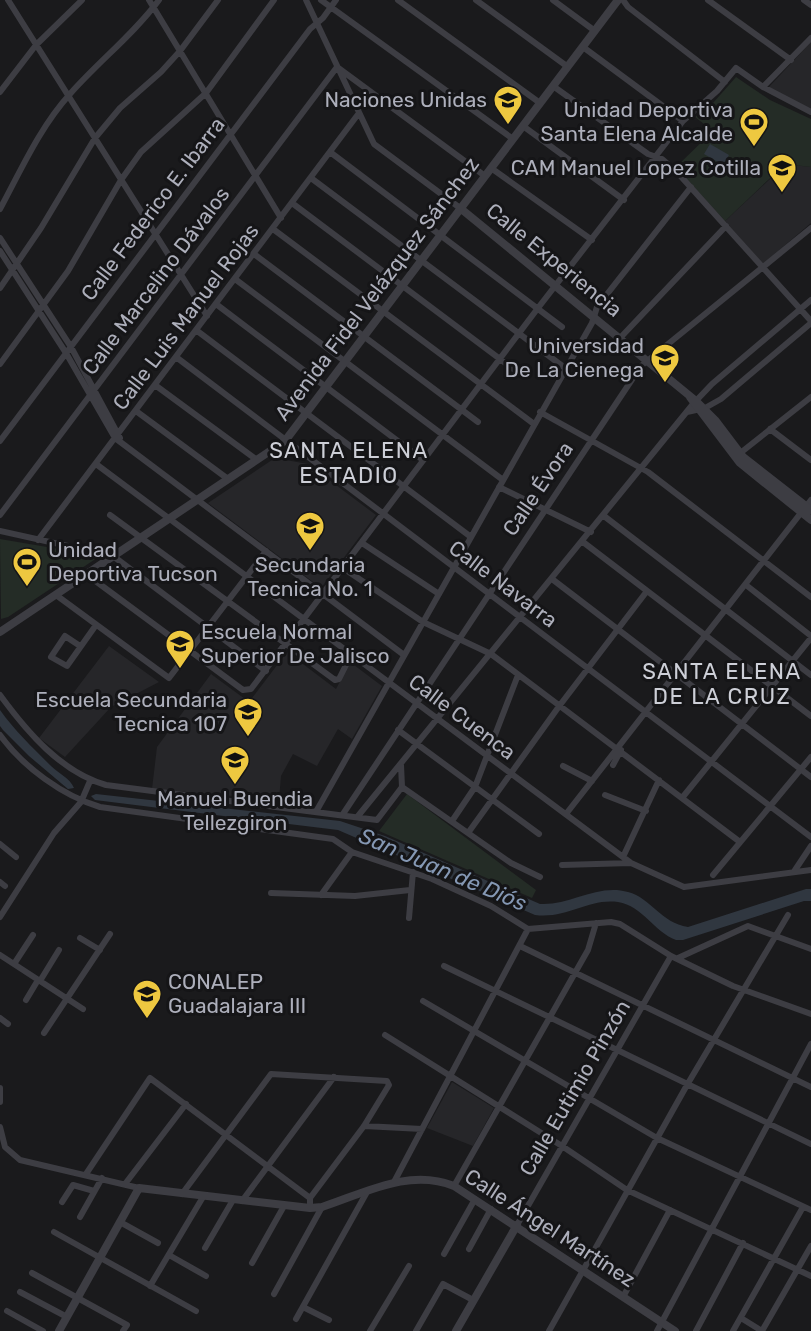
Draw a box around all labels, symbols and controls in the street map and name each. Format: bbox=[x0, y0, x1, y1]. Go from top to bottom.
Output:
school or university icon: Naciones Unidas bbox=[492, 84, 524, 126]
place label: Naciones Unidas bbox=[324, 87, 487, 112]
place label: Unidad Deportiva Santa Elena Alcalde bbox=[541, 97, 733, 146]
sports icon: Unidad Deportiva Santa Elena Alcalde bbox=[738, 106, 770, 148]
street label: Calle Federico E. Ibarra bbox=[76, 112, 230, 305]
street label: Avenida Fidel Velázquez Sánchez bbox=[269, 152, 484, 425]
school or university icon: CAM Manuel Lopez Cotilla bbox=[766, 152, 798, 194]
place label: CAM Manuel Lopez Cotilla bbox=[511, 155, 761, 180]
street label: Calle Marcelino Dávalos bbox=[77, 182, 234, 380]
street label: Calle Experiencia bbox=[482, 197, 627, 322]
street label: Calle Luis Manuel Rojas bbox=[107, 219, 264, 415]
place label: Universidad De La Cienega bbox=[505, 333, 644, 382]
school or university icon: Universidad De La Cienega bbox=[649, 342, 681, 384]
district label: SANTA ELENA ESTADIO bbox=[269, 437, 429, 489]
street label: Calle Évora bbox=[497, 437, 578, 540]
school or university icon: Secundaria Tecnica No. 1 bbox=[294, 510, 326, 552]
street label: Calle Navarra bbox=[444, 535, 562, 632]
place label: Unidad Deportiva Tucson bbox=[48, 537, 218, 586]
sports icon: Unidad Deportiva Tucson bbox=[11, 546, 43, 588]
place label: Secundaria Tecnica No. 1 bbox=[247, 552, 373, 601]
place label: Escuela Normal Superior De Jalisco bbox=[201, 619, 389, 668]
school or university icon: Escuela Normal Superior De Jalisco bbox=[164, 628, 196, 670]
district label: SANTA ELENA DE LA CRUZ bbox=[642, 658, 802, 710]
street label: Calle Cuenca bbox=[404, 668, 521, 765]
place label: Escuela Secundaria Tecnica 107 bbox=[35, 687, 227, 736]
school or university icon: Escuela Secundaria Tecnica 107 bbox=[232, 696, 264, 738]
school or university icon: Manuel Buendia Tellezgiron bbox=[219, 744, 251, 786]
place label: Manuel Buendia Tellezgiron bbox=[157, 786, 313, 835]
water label: San Juan de Diós bbox=[355, 822, 531, 917]
place label: CONALEP Guadalajara III bbox=[168, 969, 306, 1018]
school or university icon: CONALEP Guadalajara III bbox=[131, 978, 163, 1020]
street label: Calle Eutimio Pinzón bbox=[514, 995, 635, 1180]
street label: Calle Ángel Martínez bbox=[460, 1163, 640, 1292]

